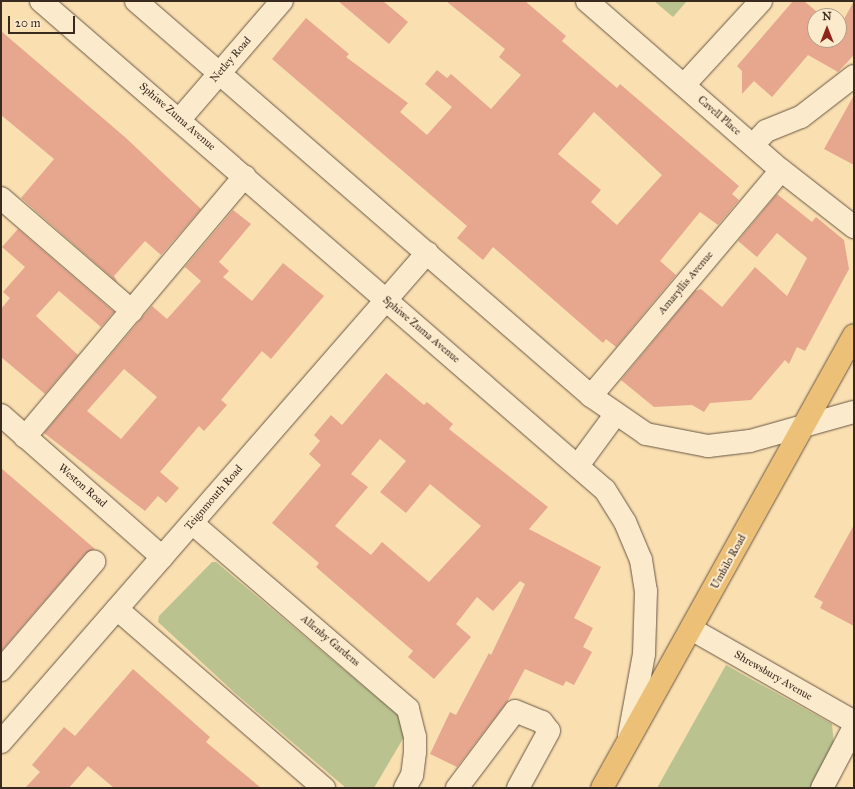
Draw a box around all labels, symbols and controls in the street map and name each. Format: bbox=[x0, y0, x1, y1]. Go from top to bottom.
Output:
scale bar bbox=[10, 8, 77, 34]
north arrow bbox=[807, 8, 847, 48]
text: N bbox=[822, 10, 832, 23]
text: 20 m bbox=[15, 16, 41, 30]
street label: Netley Road bbox=[208, 35, 254, 85]
street label: Sphiwe Zuma Avenue bbox=[136, 80, 218, 154]
street label: Cavell Place bbox=[695, 94, 743, 138]
street label: Amaryllis Avenue bbox=[656, 249, 716, 317]
street label: Sphiwe Zuma Avenue bbox=[380, 294, 462, 366]
street label: Weston Road bbox=[55, 461, 109, 511]
street label: Teignmouth Road bbox=[182, 463, 246, 533]
street label: Umbilo Road bbox=[709, 532, 749, 592]
street label: Allenby Gardens bbox=[298, 612, 362, 670]
street label: Shrewsbury Avenue bbox=[732, 648, 814, 704]

